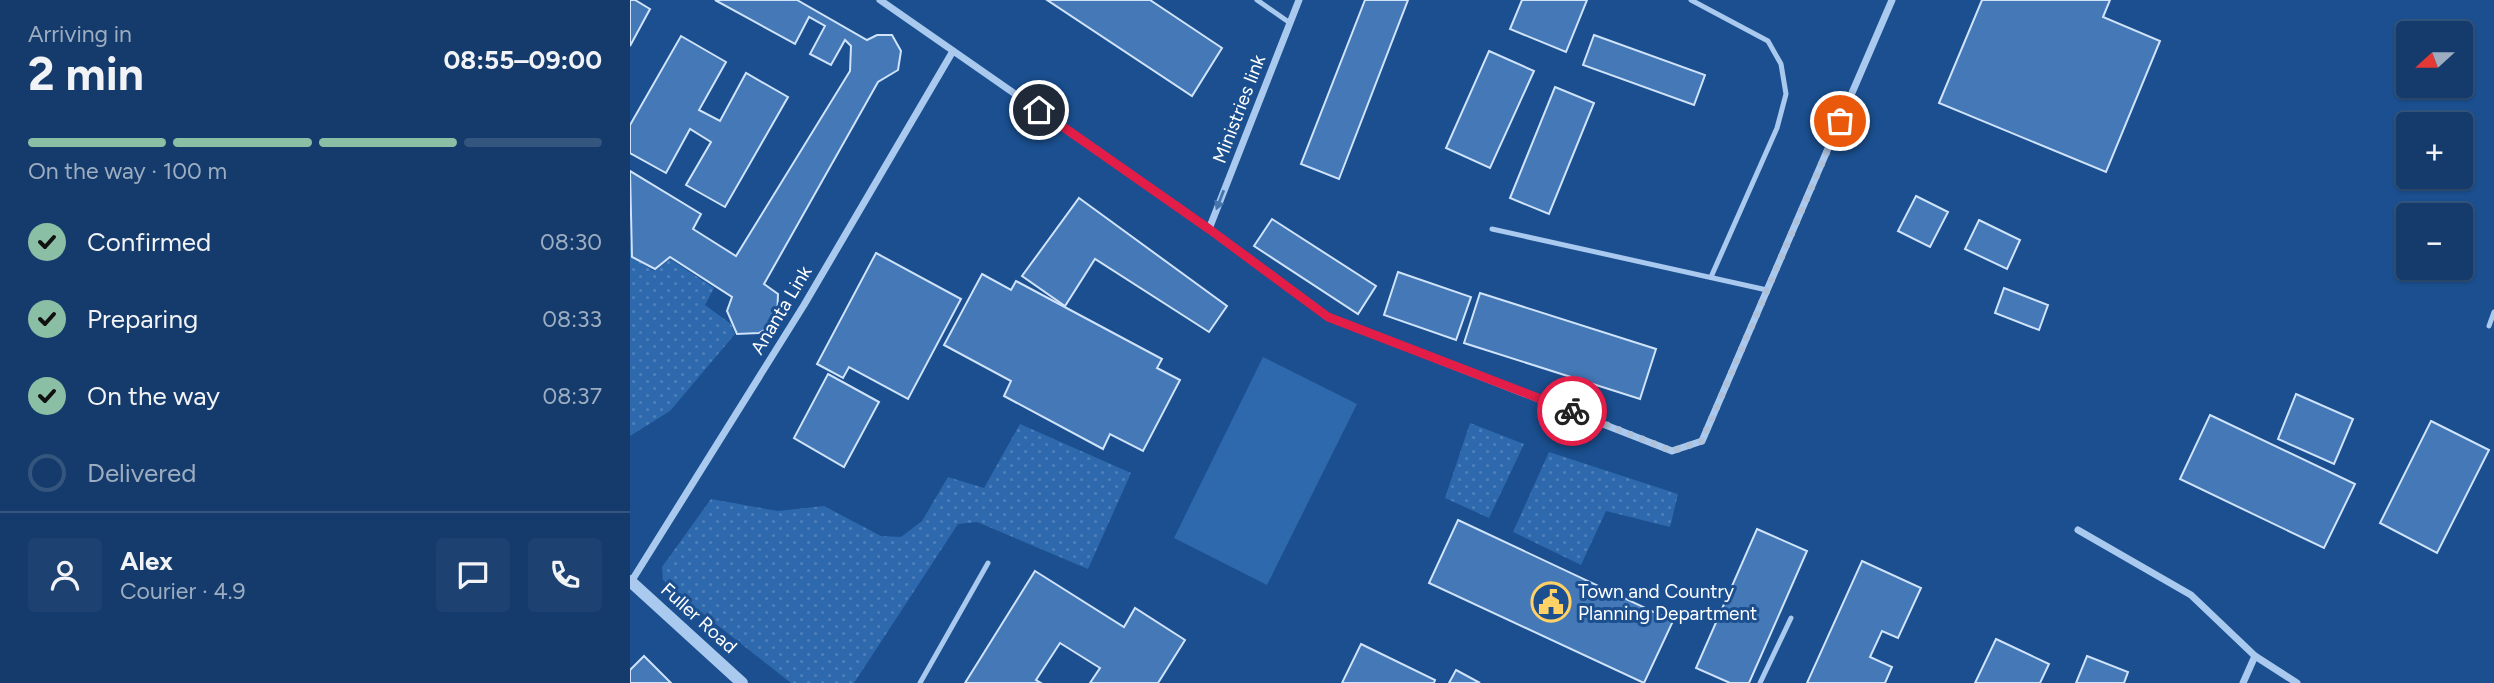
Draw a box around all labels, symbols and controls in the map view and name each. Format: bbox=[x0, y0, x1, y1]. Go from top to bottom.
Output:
text: Arriving in bbox=[28, 20, 132, 48]
north arrow bbox=[2396, 21, 2473, 98]
map controls bbox=[2396, 21, 2473, 280]
text: 08:55–09:00 bbox=[443, 44, 602, 76]
text: 2 min bbox=[28, 46, 144, 102]
street label: Ministries link bbox=[1208, 51, 1271, 167]
pin bbox=[1009, 80, 1069, 140]
icon: home bbox=[1020, 91, 1058, 129]
pin bbox=[1810, 91, 1870, 151]
icon: bag bbox=[1821, 102, 1859, 140]
button: + bbox=[2396, 112, 2473, 189]
text: On the way · 100 m bbox=[28, 157, 227, 185]
one-way arrow bbox=[1215, 190, 1226, 211]
button: − bbox=[2396, 203, 2473, 280]
icon: check bbox=[28, 223, 66, 261]
text: Confirmed bbox=[87, 226, 211, 258]
text: 08:30 bbox=[540, 228, 602, 256]
street label: Ananta Link bbox=[746, 261, 817, 359]
icon: check bbox=[28, 300, 66, 338]
text: Preparing bbox=[87, 303, 198, 335]
text: 08:33 bbox=[542, 305, 602, 333]
courier bbox=[1537, 376, 1607, 446]
icon: check bbox=[28, 377, 66, 415]
text: On the way bbox=[87, 380, 220, 412]
text: 08:37 bbox=[542, 382, 602, 410]
icon: bike bbox=[1553, 392, 1591, 430]
text: Delivered bbox=[87, 457, 196, 489]
button: person bbox=[28, 538, 102, 612]
button: chat bbox=[436, 538, 510, 612]
button: phone bbox=[528, 538, 602, 612]
text: Alex bbox=[120, 545, 173, 577]
text: Courier · 4.9 bbox=[120, 577, 246, 605]
street label: Fuller Road bbox=[656, 578, 742, 658]
place label: Town and Country Planning Department bbox=[1578, 580, 1757, 625]
public building icon: Town and Country Planning Department bbox=[1530, 581, 1572, 623]

